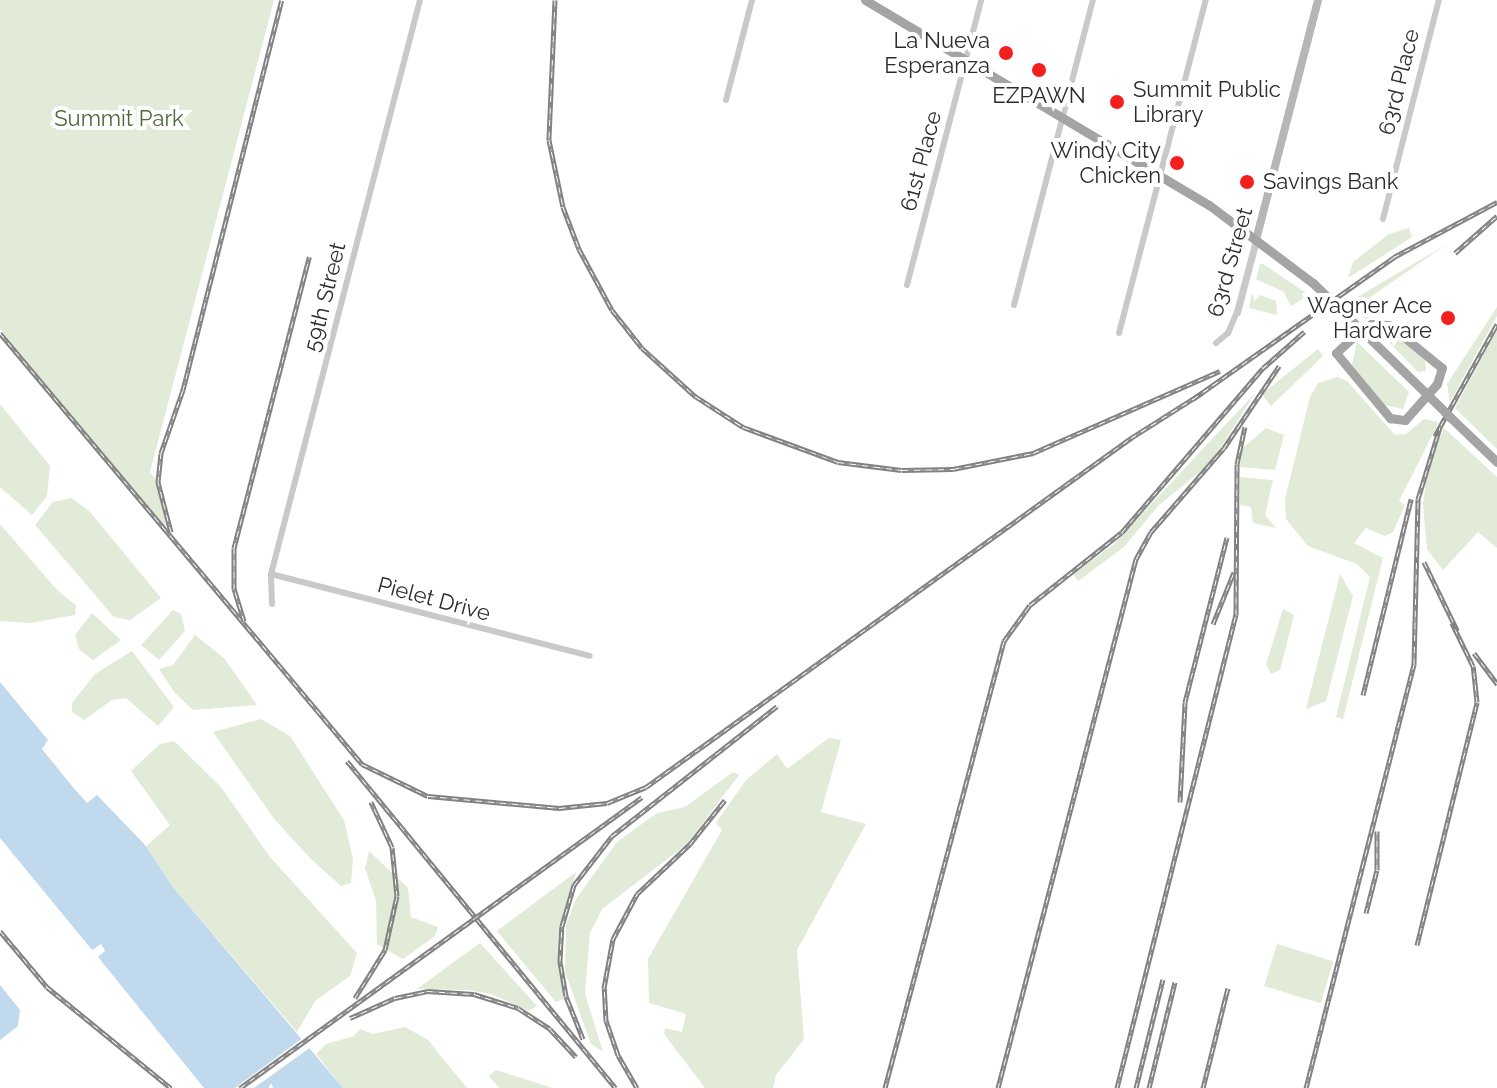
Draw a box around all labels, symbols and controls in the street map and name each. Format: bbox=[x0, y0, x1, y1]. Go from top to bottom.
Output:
street label: 63rd Place bbox=[1373, 26, 1425, 138]
place label: La Nueva Esperanza bbox=[884, 27, 990, 78]
marker: La Nueva Esperanza bbox=[997, 44, 1015, 62]
marker: EZPAWN bbox=[1030, 61, 1048, 79]
place label: Summit Public Library bbox=[1133, 76, 1281, 128]
place label: EZPAWN bbox=[992, 83, 1086, 109]
marker: Summit Public Library bbox=[1108, 93, 1126, 111]
park label: Summit Park bbox=[54, 106, 184, 132]
street label: 61st Place bbox=[895, 108, 947, 214]
place label: Windy City Chicken bbox=[1050, 137, 1161, 188]
marker: Windy City Chicken bbox=[1168, 154, 1186, 172]
place label: Savings Bank bbox=[1263, 169, 1398, 195]
marker: Savings Bank bbox=[1238, 173, 1256, 191]
street label: 63rd Street bbox=[1202, 204, 1258, 320]
street label: 59th Street bbox=[299, 240, 351, 354]
place label: Wagner Ace Hardware bbox=[1306, 292, 1432, 344]
marker: Wagner Ace Hardware bbox=[1439, 309, 1457, 327]
street label: Pielet Drive bbox=[375, 571, 493, 627]

